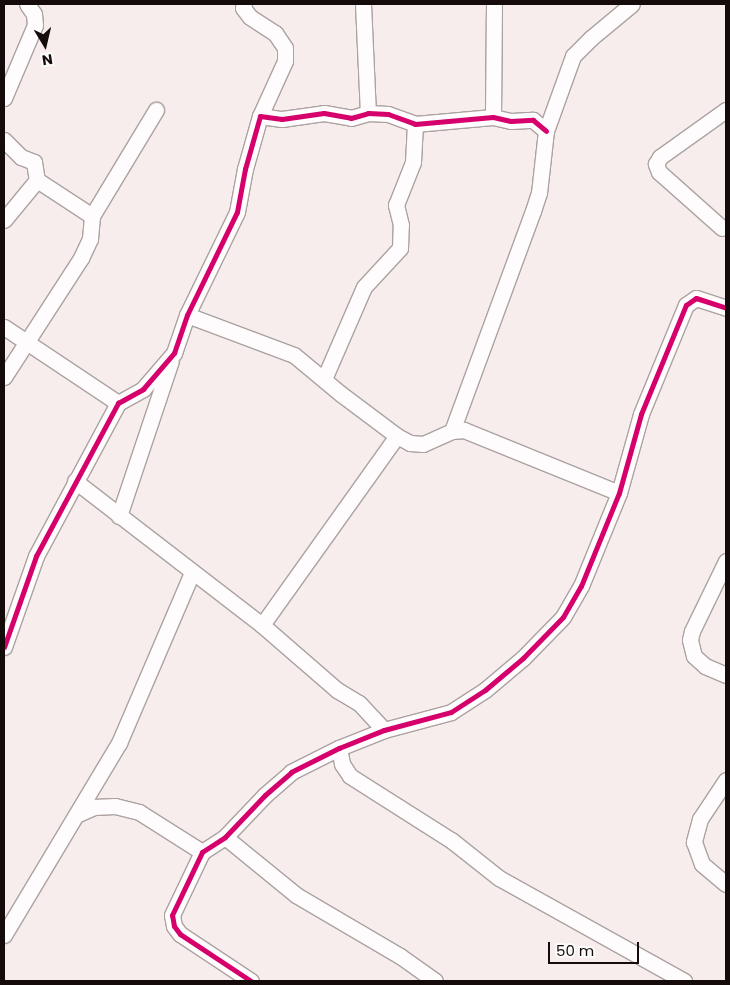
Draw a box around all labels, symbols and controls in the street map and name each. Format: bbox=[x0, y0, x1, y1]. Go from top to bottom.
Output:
north arrow bbox=[20, 20, 70, 70]
text: N bbox=[41, 49, 54, 71]
scale bar bbox=[550, 932, 641, 964]
text: 50 m bbox=[556, 940, 594, 961]

